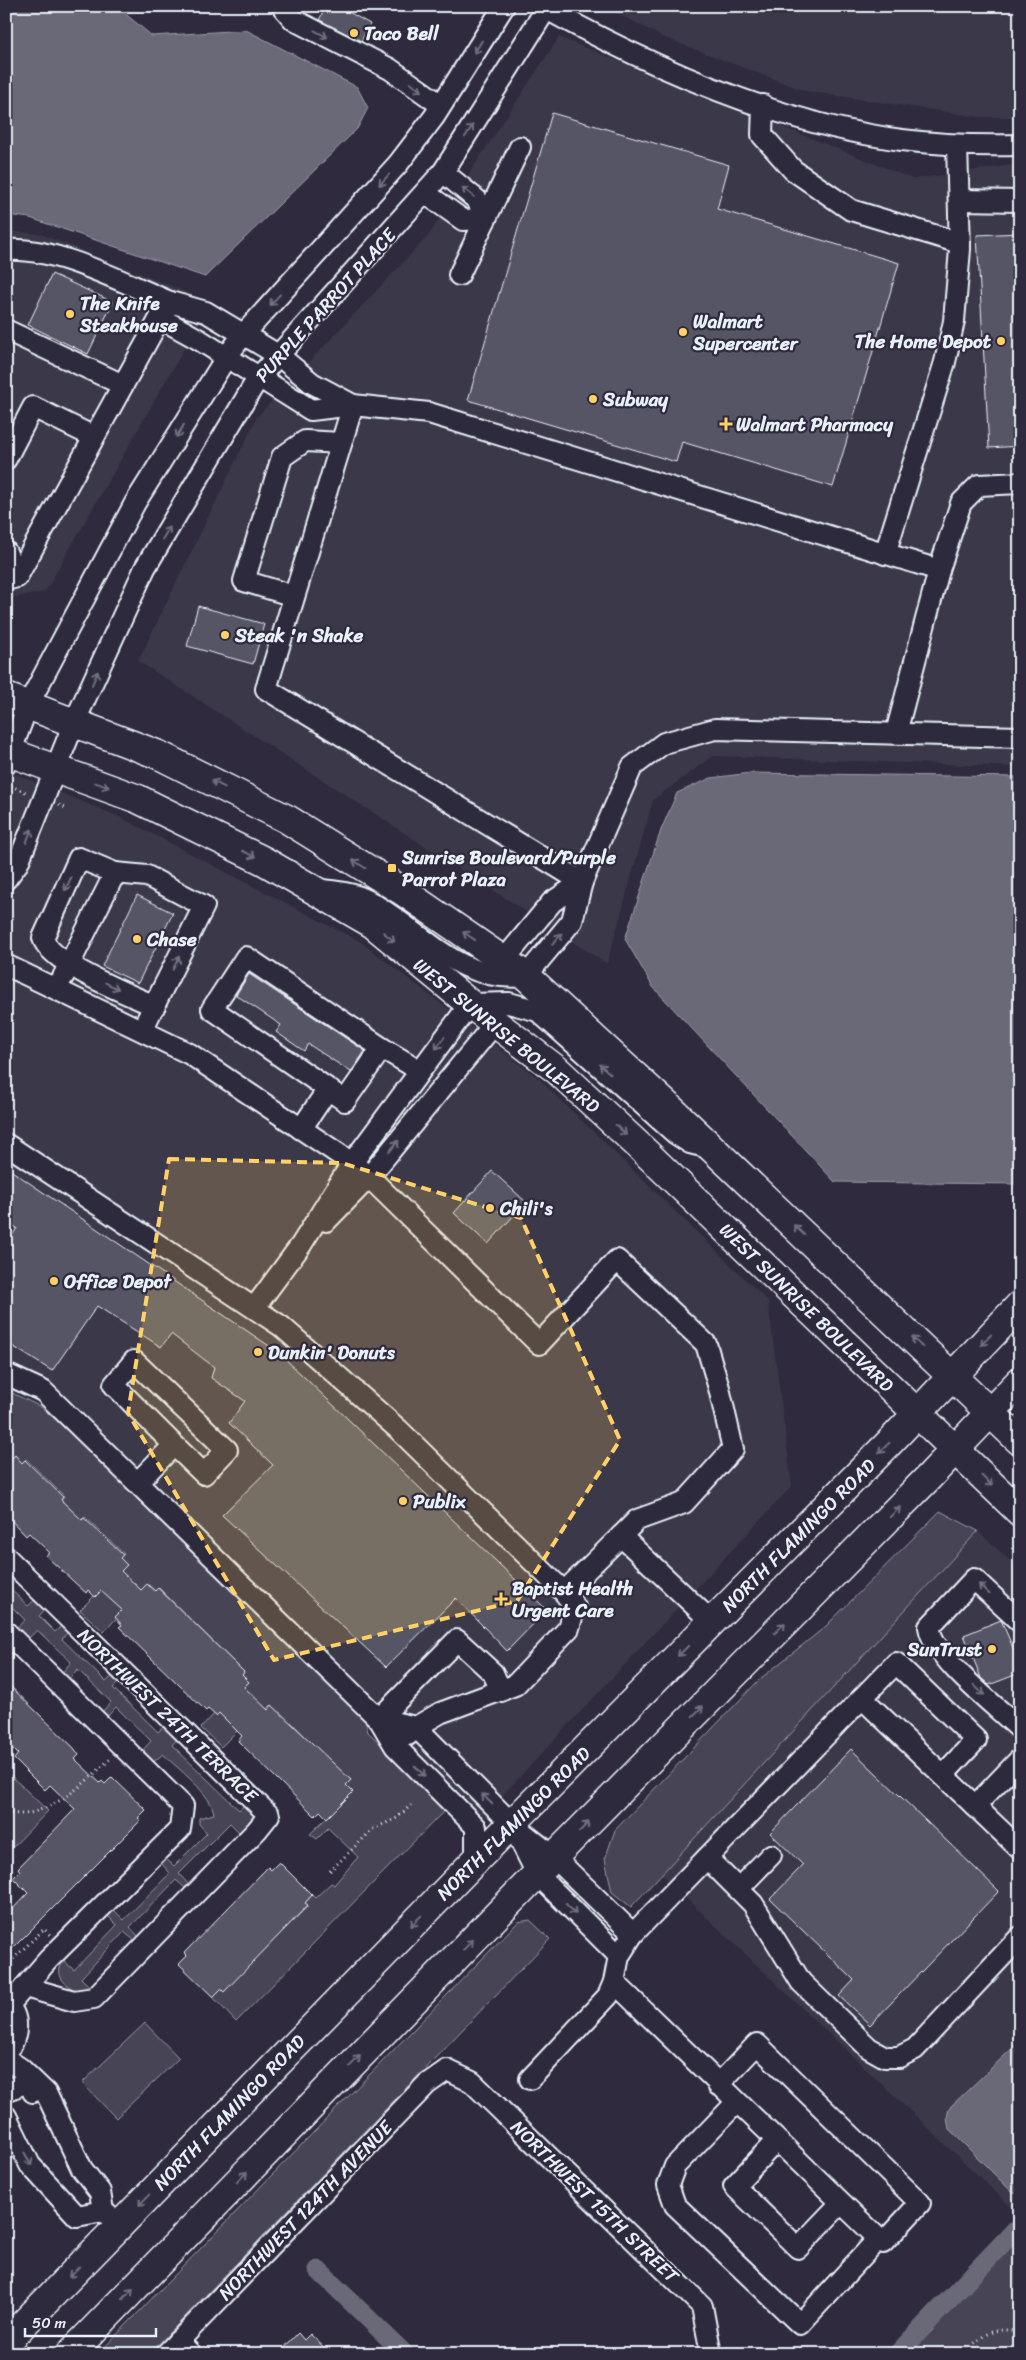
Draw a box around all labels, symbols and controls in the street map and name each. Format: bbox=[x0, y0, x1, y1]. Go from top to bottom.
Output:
place label: Taco Bell bbox=[364, 17, 439, 50]
marker: Taco Bell bbox=[348, 27, 360, 39]
one-way arrow bbox=[313, 30, 328, 39]
one-way arrow bbox=[473, 40, 483, 54]
one-way arrow bbox=[408, 82, 422, 92]
one-way arrow bbox=[464, 124, 474, 138]
one-way arrow bbox=[378, 173, 390, 186]
one-way arrow bbox=[462, 187, 475, 198]
street label: PURPLE PARROT PLACE bbox=[247, 219, 405, 390]
place label: The Knife Steakhouse bbox=[79, 287, 178, 342]
one-way arrow bbox=[269, 293, 281, 306]
place label: Walmart Supercenter bbox=[692, 305, 799, 360]
marker: The Knife Steakhouse bbox=[64, 308, 76, 320]
place label: The Home Depot bbox=[855, 325, 992, 358]
marker: Walmart Supercenter bbox=[677, 326, 689, 338]
marker: The Home Depot bbox=[995, 335, 1007, 347]
place label: Subway bbox=[602, 383, 669, 416]
marker: Subway bbox=[587, 393, 599, 405]
place label: Walmart Pharmacy bbox=[736, 408, 894, 441]
marker: Walmart Pharmacy bbox=[720, 418, 732, 430]
one-way arrow bbox=[174, 424, 185, 438]
one-way arrow bbox=[161, 526, 171, 540]
place label: Steak 'n Shake bbox=[234, 619, 363, 652]
marker: Steak 'n Shake bbox=[219, 629, 231, 641]
one-way arrow bbox=[90, 671, 100, 686]
one-way arrow bbox=[211, 779, 226, 788]
one-way arrow bbox=[94, 781, 109, 790]
one-way arrow bbox=[25, 829, 34, 844]
place label: Sunrise Boulevard/Purple Parrot Plaza bbox=[401, 841, 616, 896]
one-way arrow bbox=[241, 850, 256, 859]
one-way arrow bbox=[353, 859, 367, 869]
marker: Sunrise Boulevard/Purple Parrot Plaza bbox=[386, 862, 398, 874]
one-way arrow bbox=[62, 876, 72, 891]
place label: Chase bbox=[146, 923, 197, 956]
one-way arrow bbox=[382, 931, 395, 942]
one-way arrow bbox=[463, 931, 477, 941]
marker: Chase bbox=[131, 933, 143, 945]
one-way arrow bbox=[552, 933, 563, 946]
street label: WEST SUNRISE BOULEVARD bbox=[406, 949, 608, 1122]
one-way arrow bbox=[171, 955, 181, 970]
one-way arrow bbox=[104, 982, 119, 991]
one-way arrow bbox=[435, 1036, 446, 1049]
one-way arrow bbox=[598, 1063, 611, 1075]
one-way arrow bbox=[615, 1124, 628, 1136]
one-way arrow bbox=[389, 1139, 400, 1152]
place label: Chili's bbox=[499, 1192, 554, 1225]
marker: Chili's bbox=[484, 1202, 496, 1214]
street label: WEST SUNRISE BOULEVARD bbox=[711, 1214, 902, 1401]
one-way arrow bbox=[793, 1224, 806, 1236]
place label: Office Depot bbox=[64, 1265, 172, 1298]
marker: Office Depot bbox=[48, 1275, 60, 1287]
one-way arrow bbox=[980, 1334, 992, 1346]
place label: Dunkin' Donuts bbox=[268, 1336, 396, 1369]
one-way arrow bbox=[911, 1336, 924, 1348]
marker: Dunkin' Donuts bbox=[252, 1346, 264, 1358]
one-way arrow bbox=[878, 1442, 890, 1455]
street label: NORTH FLAMINGO ROAD bbox=[713, 1450, 884, 1620]
one-way arrow bbox=[981, 1475, 994, 1487]
place label: Publix bbox=[413, 1485, 467, 1518]
marker: Publix bbox=[397, 1495, 409, 1507]
one-way arrow bbox=[888, 1506, 901, 1518]
place label: Baptist Health Urgent Care bbox=[512, 1572, 633, 1627]
one-way arrow bbox=[978, 1583, 991, 1595]
marker: Baptist Health Urgent Care bbox=[494, 1592, 508, 1606]
street label: NORTHWEST 24TH TERRACE bbox=[69, 1620, 267, 1812]
one-way arrow bbox=[774, 1622, 786, 1634]
place label: SunTrust bbox=[906, 1633, 983, 1666]
marker: SunTrust bbox=[986, 1643, 998, 1655]
one-way arrow bbox=[677, 1644, 689, 1657]
one-way arrow bbox=[972, 1684, 985, 1696]
one-way arrow bbox=[692, 1705, 704, 1718]
street label: NORTH FLAMINGO ROAD bbox=[428, 1738, 599, 1908]
one-way arrow bbox=[414, 1765, 426, 1777]
one-way arrow bbox=[481, 1793, 493, 1805]
one-way arrow bbox=[577, 1821, 590, 1833]
one-way arrow bbox=[565, 1902, 577, 1914]
one-way arrow bbox=[410, 1915, 422, 1927]
one-way arrow bbox=[462, 1938, 474, 1951]
street label: NORTH FLAMINGO ROAD bbox=[145, 2026, 314, 2199]
one-way arrow bbox=[349, 2055, 361, 2067]
street label: NORTHWEST 124TH AVENUE bbox=[210, 2111, 402, 2308]
street label: NORTHWEST 15TH STREET bbox=[503, 2112, 688, 2292]
one-way arrow bbox=[23, 2152, 33, 2167]
one-way arrow bbox=[235, 2172, 247, 2184]
one-way arrow bbox=[138, 2194, 150, 2206]
one-way arrow bbox=[68, 2266, 80, 2279]
one-way arrow bbox=[122, 2287, 134, 2300]
scale bar bbox=[25, 2305, 156, 2337]
text: 50 m bbox=[32, 2310, 67, 2336]

